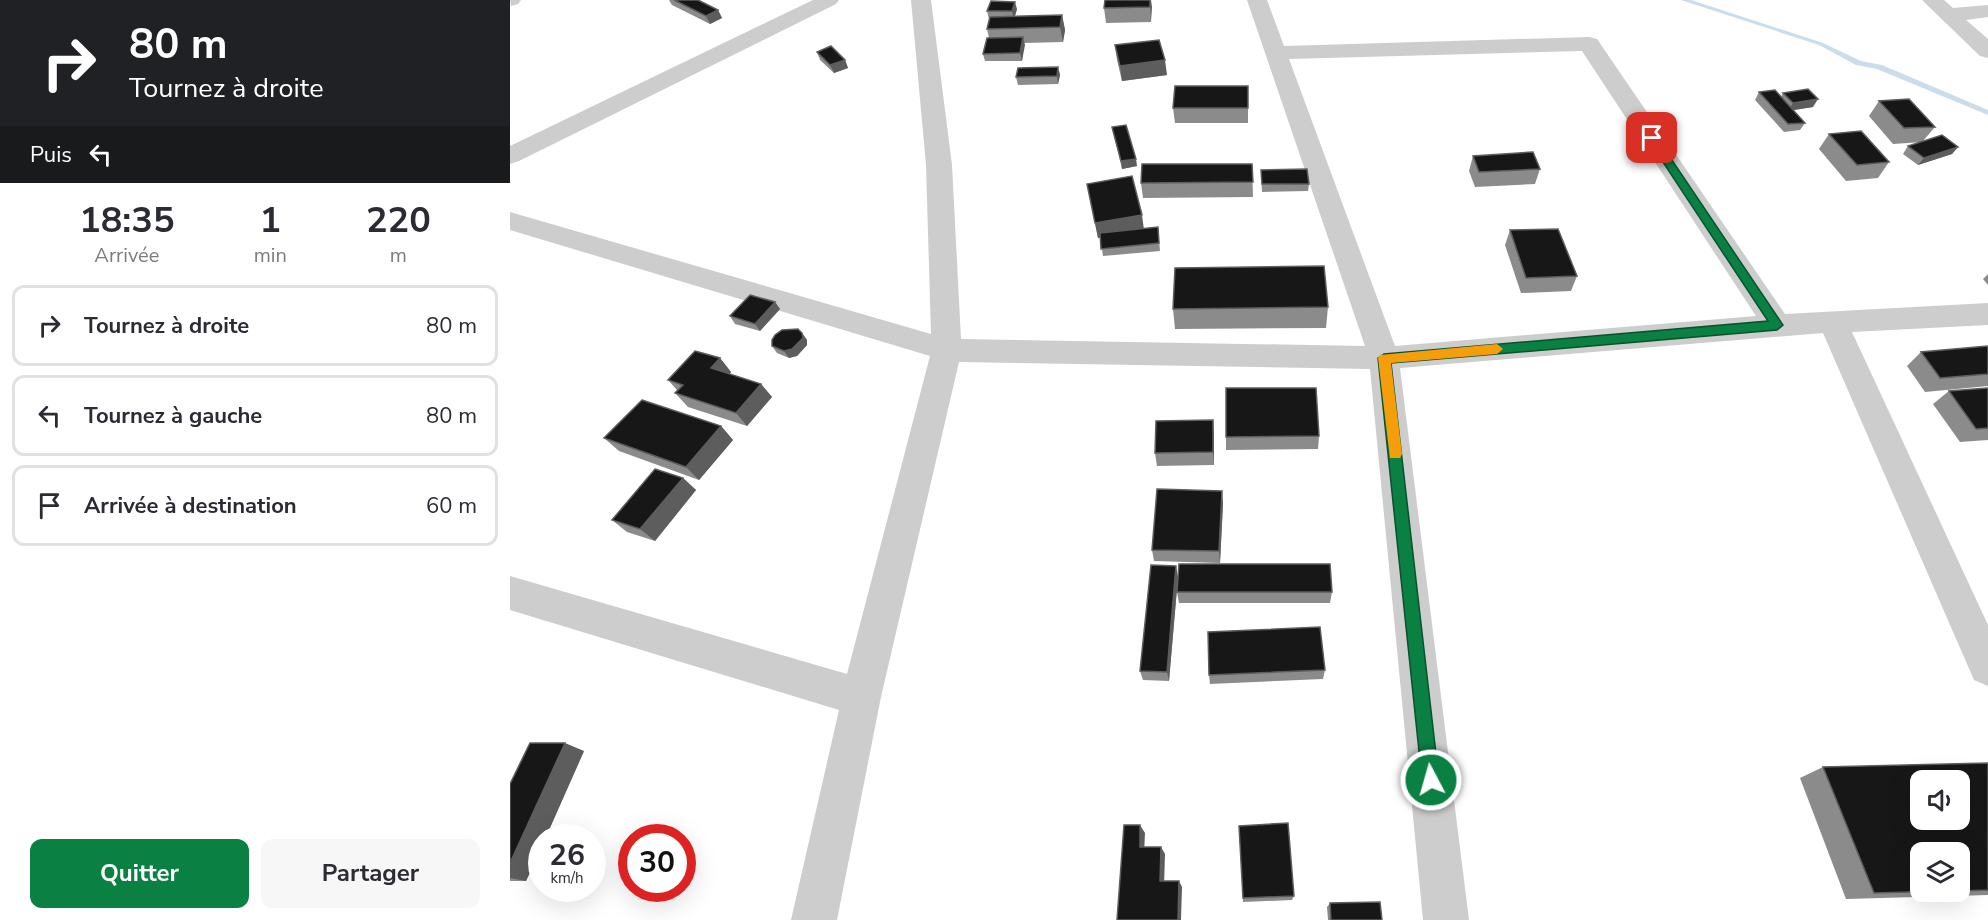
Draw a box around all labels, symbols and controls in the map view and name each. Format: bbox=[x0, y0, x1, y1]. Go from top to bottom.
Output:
text: 80 m bbox=[129, 16, 228, 73]
icon: right bbox=[30, 24, 108, 102]
text: Tournez à droite bbox=[129, 70, 324, 107]
pin bbox=[1626, 112, 1677, 163]
icon: arrive bbox=[1635, 121, 1668, 154]
icon: left bbox=[84, 138, 117, 171]
text: Puis bbox=[30, 140, 72, 170]
text: 18:35 bbox=[79, 196, 175, 245]
text: 1 bbox=[259, 196, 281, 245]
text: 220 bbox=[366, 196, 431, 245]
text: Arrivée bbox=[94, 242, 159, 269]
text: min bbox=[254, 242, 287, 269]
text: m bbox=[390, 242, 407, 269]
icon: right bbox=[33, 309, 66, 342]
text: Tournez à droite bbox=[84, 311, 249, 341]
text: 80 m bbox=[426, 311, 477, 341]
icon: left bbox=[33, 399, 66, 432]
text: Tournez à gauche bbox=[84, 401, 262, 431]
text: 80 m bbox=[426, 401, 477, 431]
icon: arrive bbox=[33, 489, 66, 522]
text: Arrivée à destination bbox=[84, 491, 297, 521]
text: 60 m bbox=[426, 491, 477, 521]
position arrow bbox=[1399, 748, 1463, 812]
map controls bbox=[1910, 770, 1970, 902]
button: sound bbox=[1910, 770, 1970, 830]
speed limit sign: 30 bbox=[618, 824, 696, 902]
text: 26 bbox=[549, 835, 585, 876]
button: Quitter bbox=[30, 839, 249, 908]
button: Partager bbox=[261, 839, 480, 908]
button: layers bbox=[1910, 842, 1970, 902]
text: km/h bbox=[550, 868, 584, 888]

